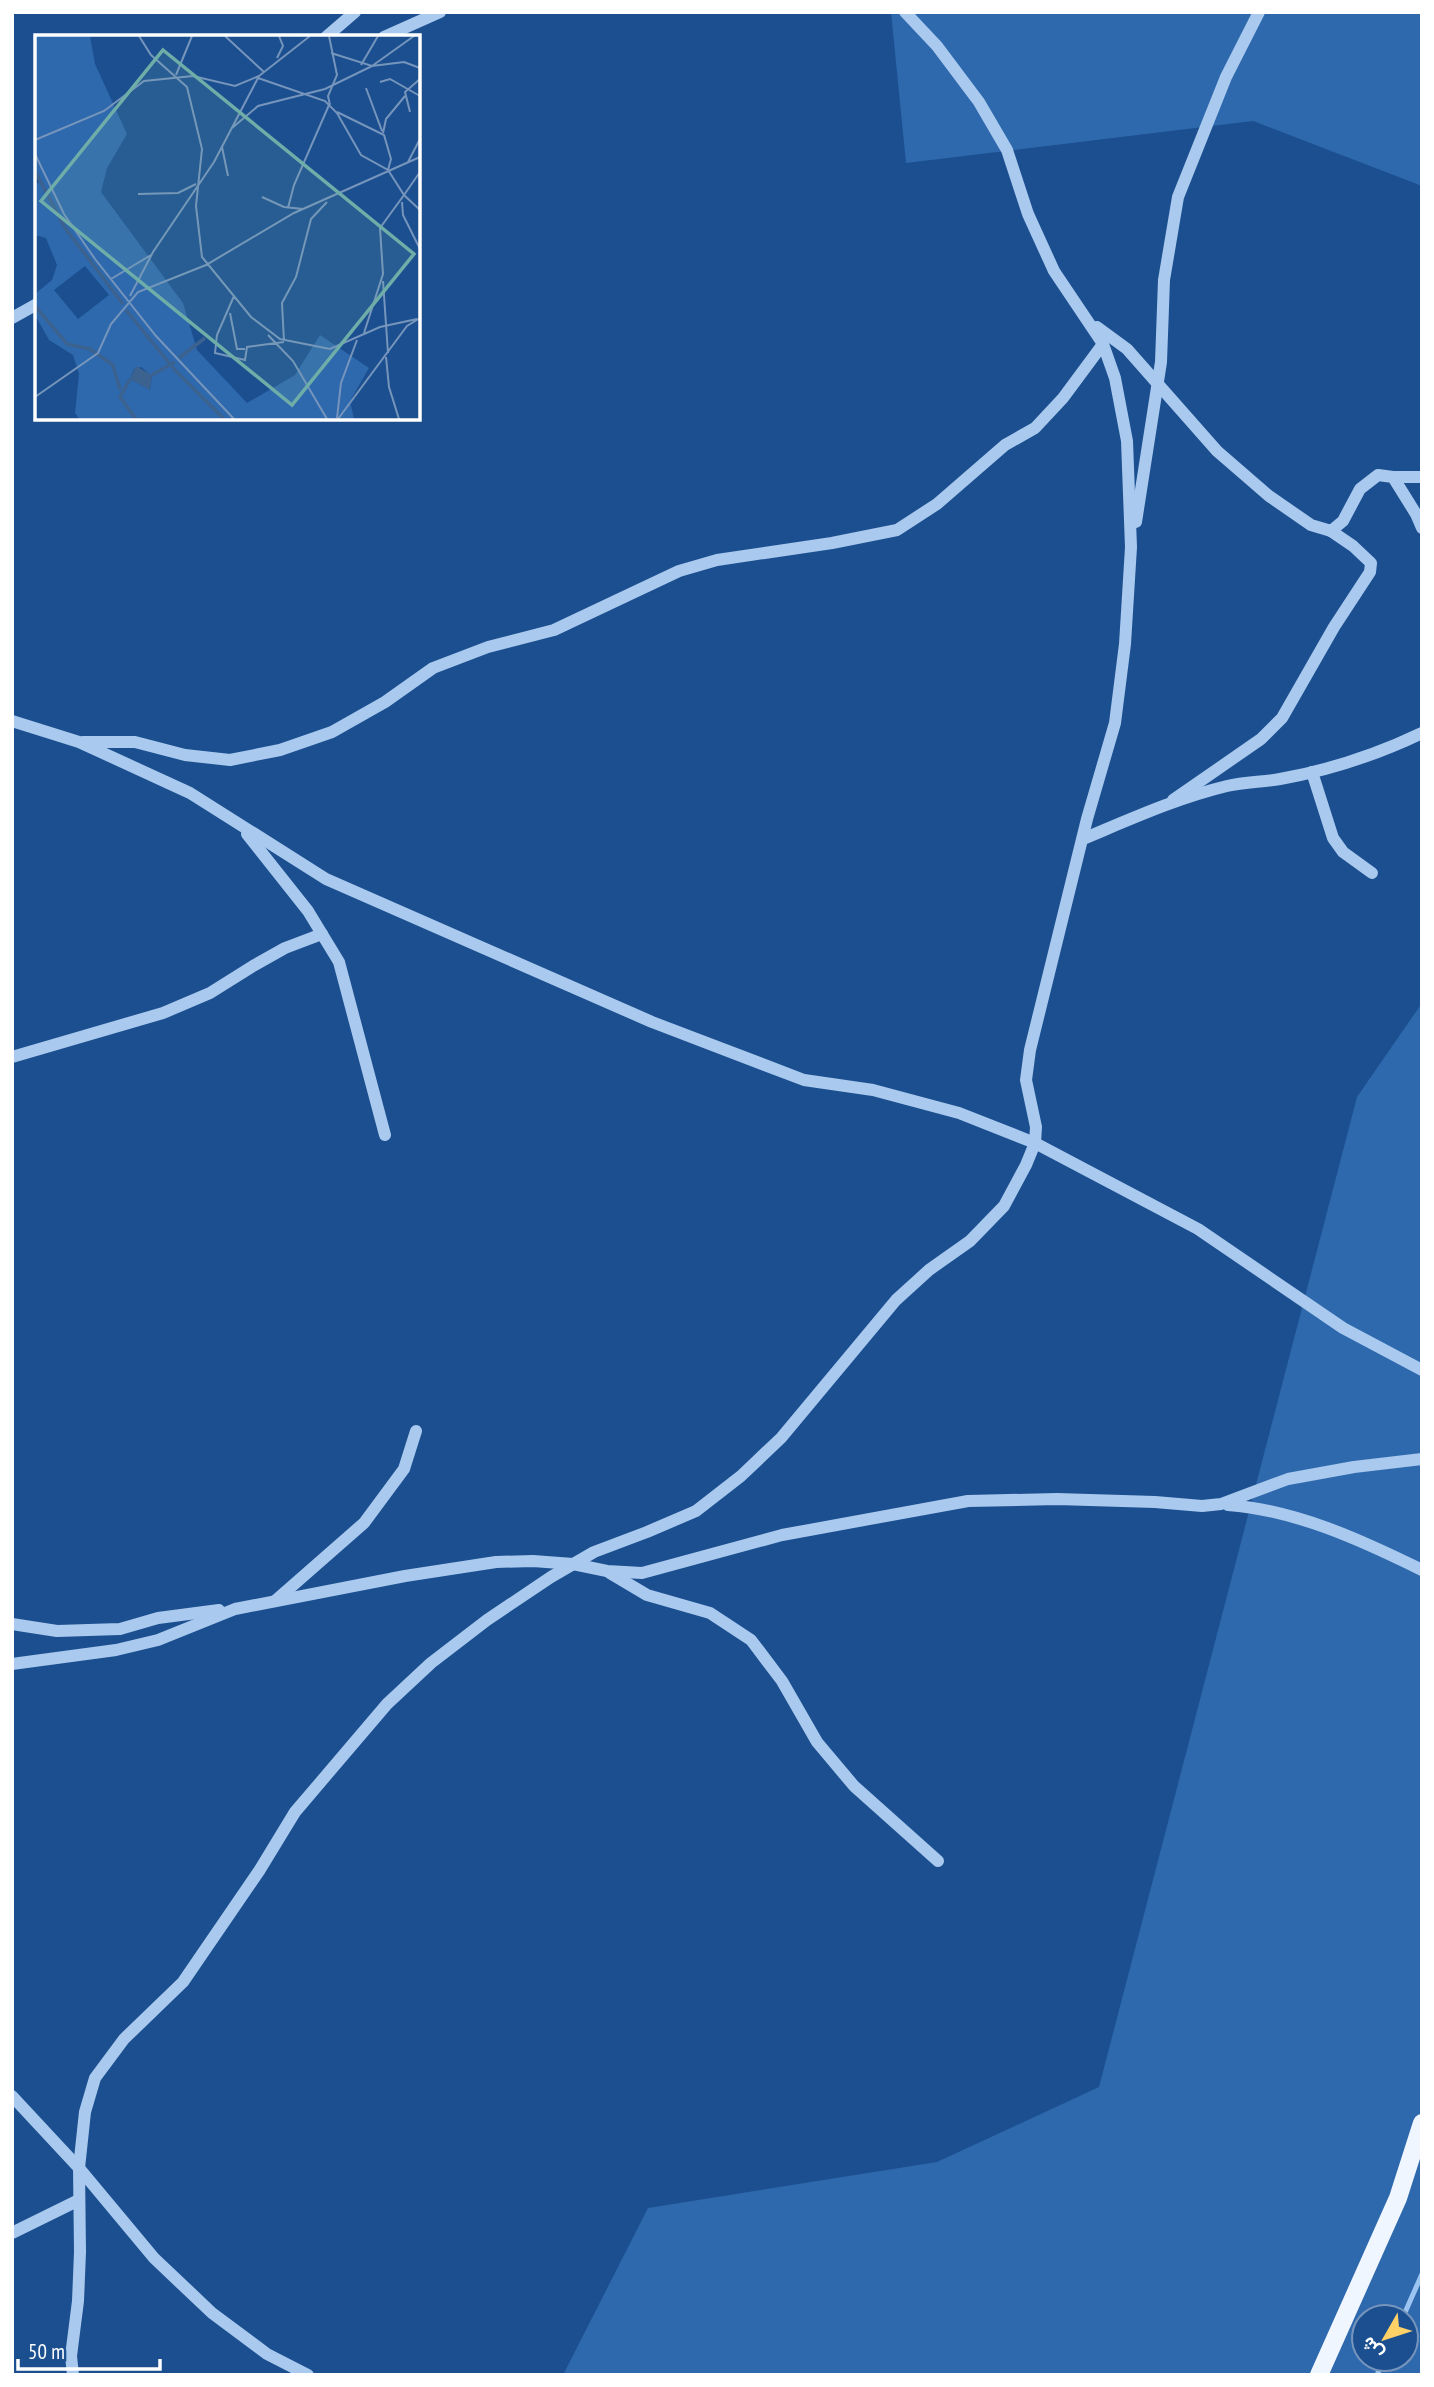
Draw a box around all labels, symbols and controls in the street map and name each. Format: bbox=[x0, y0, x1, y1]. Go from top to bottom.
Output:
inset map bbox=[35, 35, 420, 420]
north arrow bbox=[1350, 2303, 1420, 2373]
scale bar bbox=[18, 2328, 159, 2372]
text: ش bbox=[1355, 2332, 1388, 2365]
text: 50 m bbox=[28, 2338, 65, 2365]

